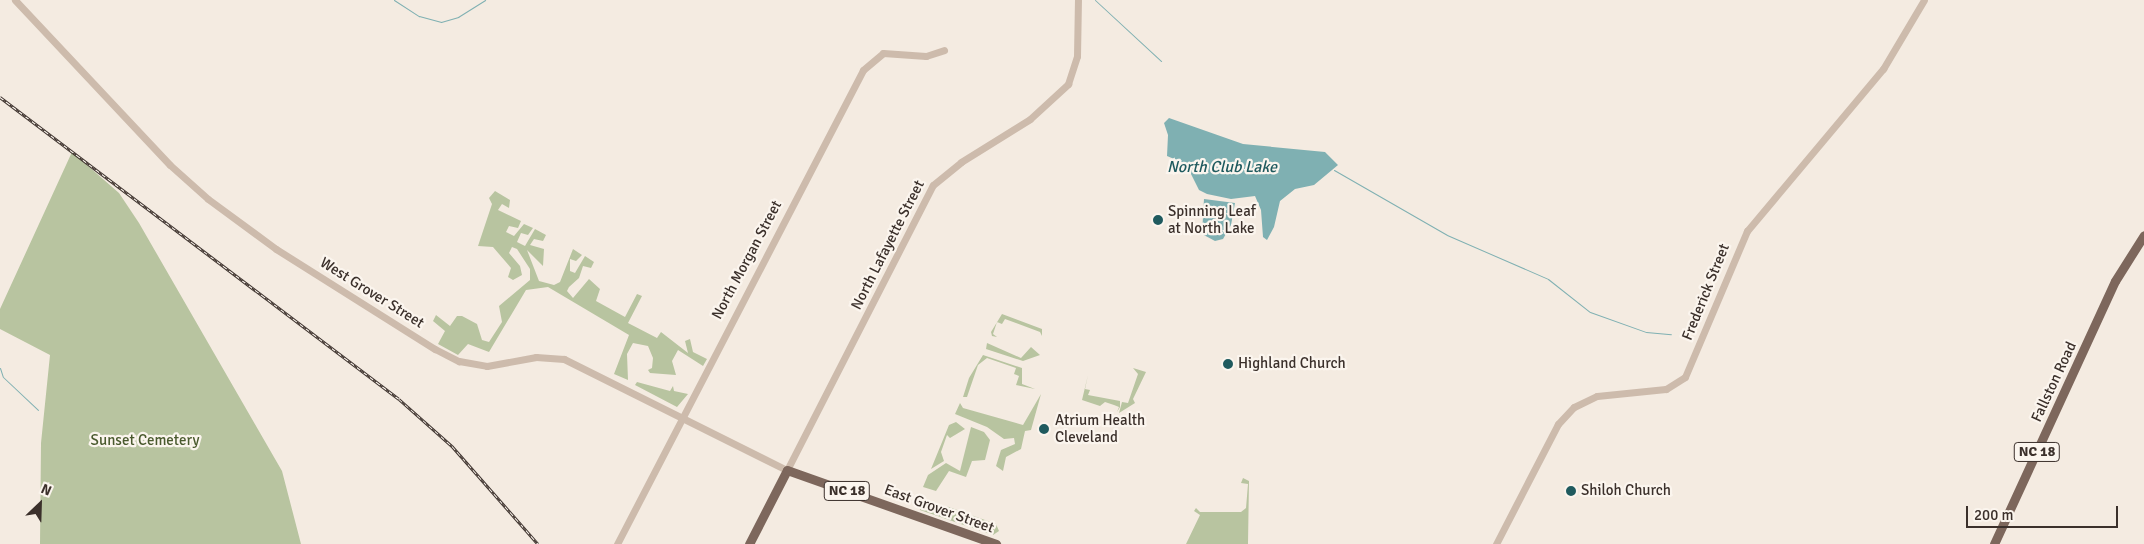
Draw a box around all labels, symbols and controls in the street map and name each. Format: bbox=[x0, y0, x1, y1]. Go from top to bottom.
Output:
water label: North Club Lake bbox=[1167, 157, 1277, 177]
street label: North Lafayette Street bbox=[848, 177, 928, 313]
street label: North Morgan Street bbox=[708, 198, 786, 322]
place label: Spinning Leaf at North Lake bbox=[1168, 202, 1256, 237]
marker: Spinning Leaf at North Lake bbox=[1152, 214, 1164, 226]
street label: Frederick Street bbox=[1678, 241, 1734, 343]
street label: West Grover Street bbox=[317, 254, 427, 332]
street label: Fallston Road bbox=[2028, 339, 2080, 425]
place label: Highland Church bbox=[1238, 355, 1346, 373]
marker: Highland Church bbox=[1222, 358, 1234, 370]
place label: Atrium Health Cleveland bbox=[1055, 411, 1145, 446]
marker: Atrium Health Cleveland bbox=[1037, 422, 1051, 436]
park label: Sunset Cemetery bbox=[91, 432, 199, 450]
road number: NC 18 bbox=[2013, 441, 2061, 464]
north arrow bbox=[15, 479, 65, 529]
text: N bbox=[38, 480, 54, 500]
road number: NC 18 bbox=[823, 480, 871, 502]
street label: East Grover Street bbox=[882, 481, 996, 537]
place label: Shiloh Church bbox=[1581, 482, 1671, 500]
marker: Shiloh Church bbox=[1565, 485, 1577, 497]
scale bar bbox=[1969, 496, 2122, 528]
text: 200 m bbox=[1974, 506, 2014, 524]

